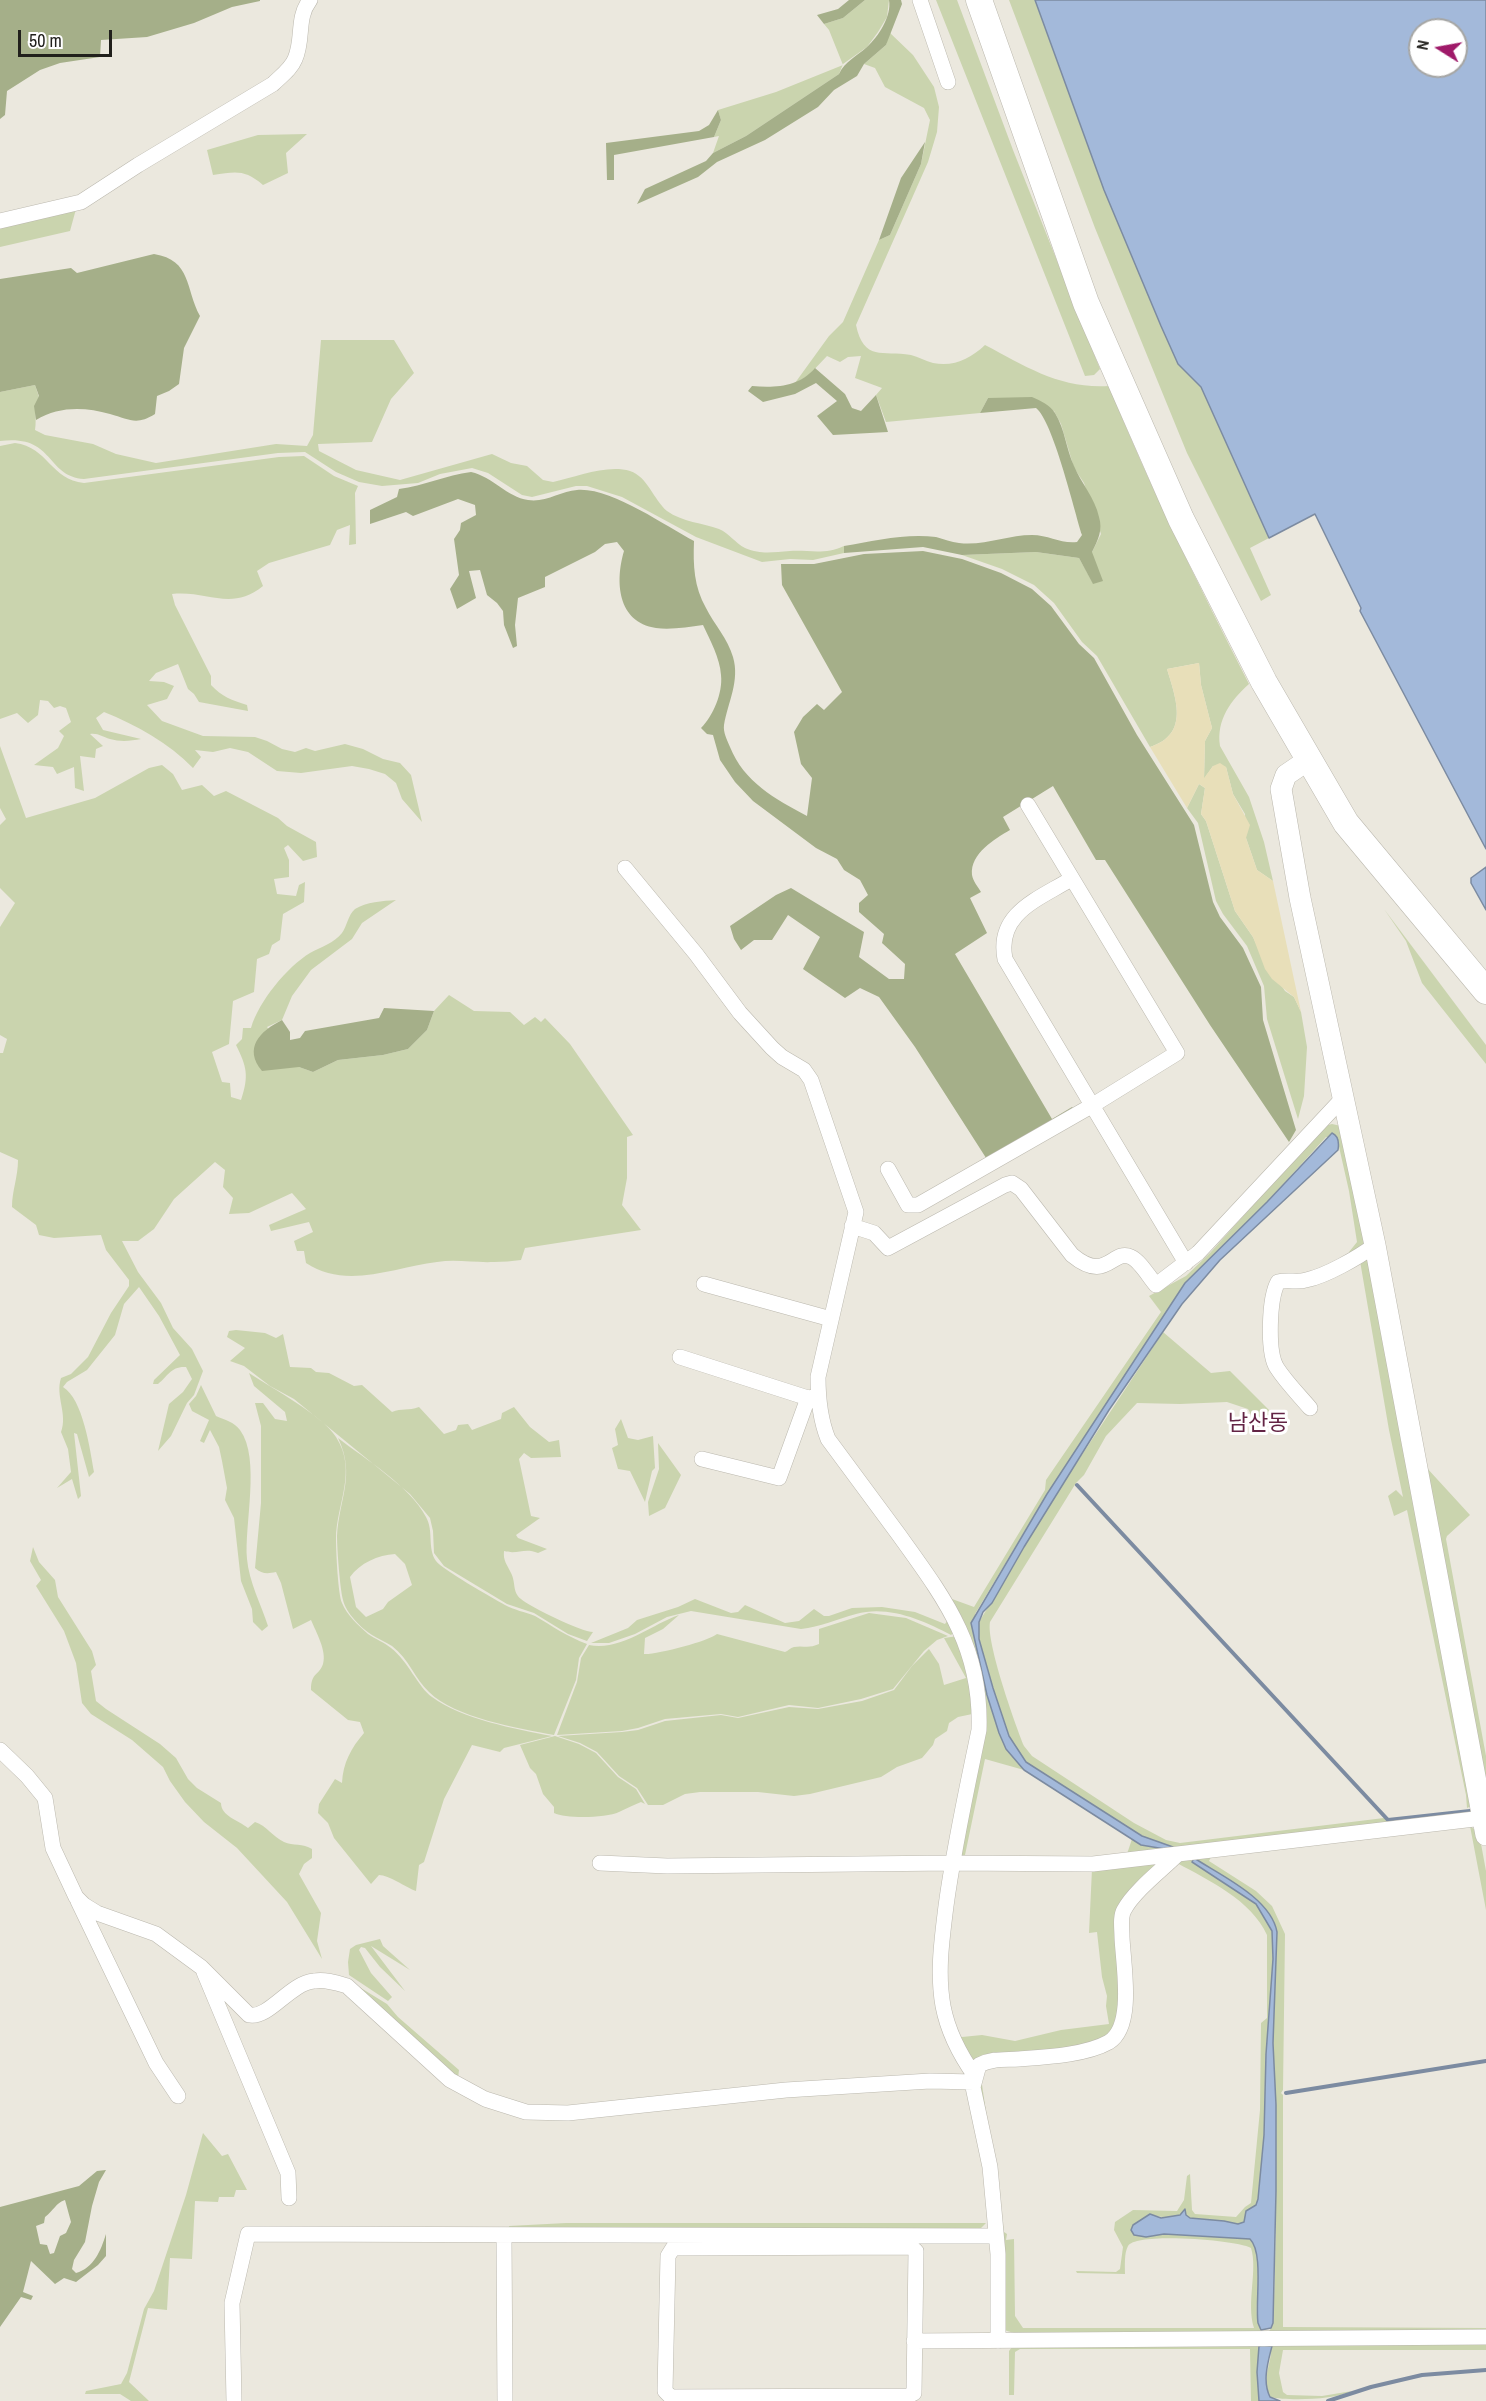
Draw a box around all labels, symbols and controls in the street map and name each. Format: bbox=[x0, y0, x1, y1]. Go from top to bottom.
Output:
scale bar bbox=[21, 18, 116, 56]
north arrow bbox=[1408, 18, 1468, 78]
text: 50 m bbox=[29, 28, 62, 53]
text: N bbox=[1411, 38, 1434, 52]
district label: 남산동 bbox=[1228, 1411, 1288, 1437]

